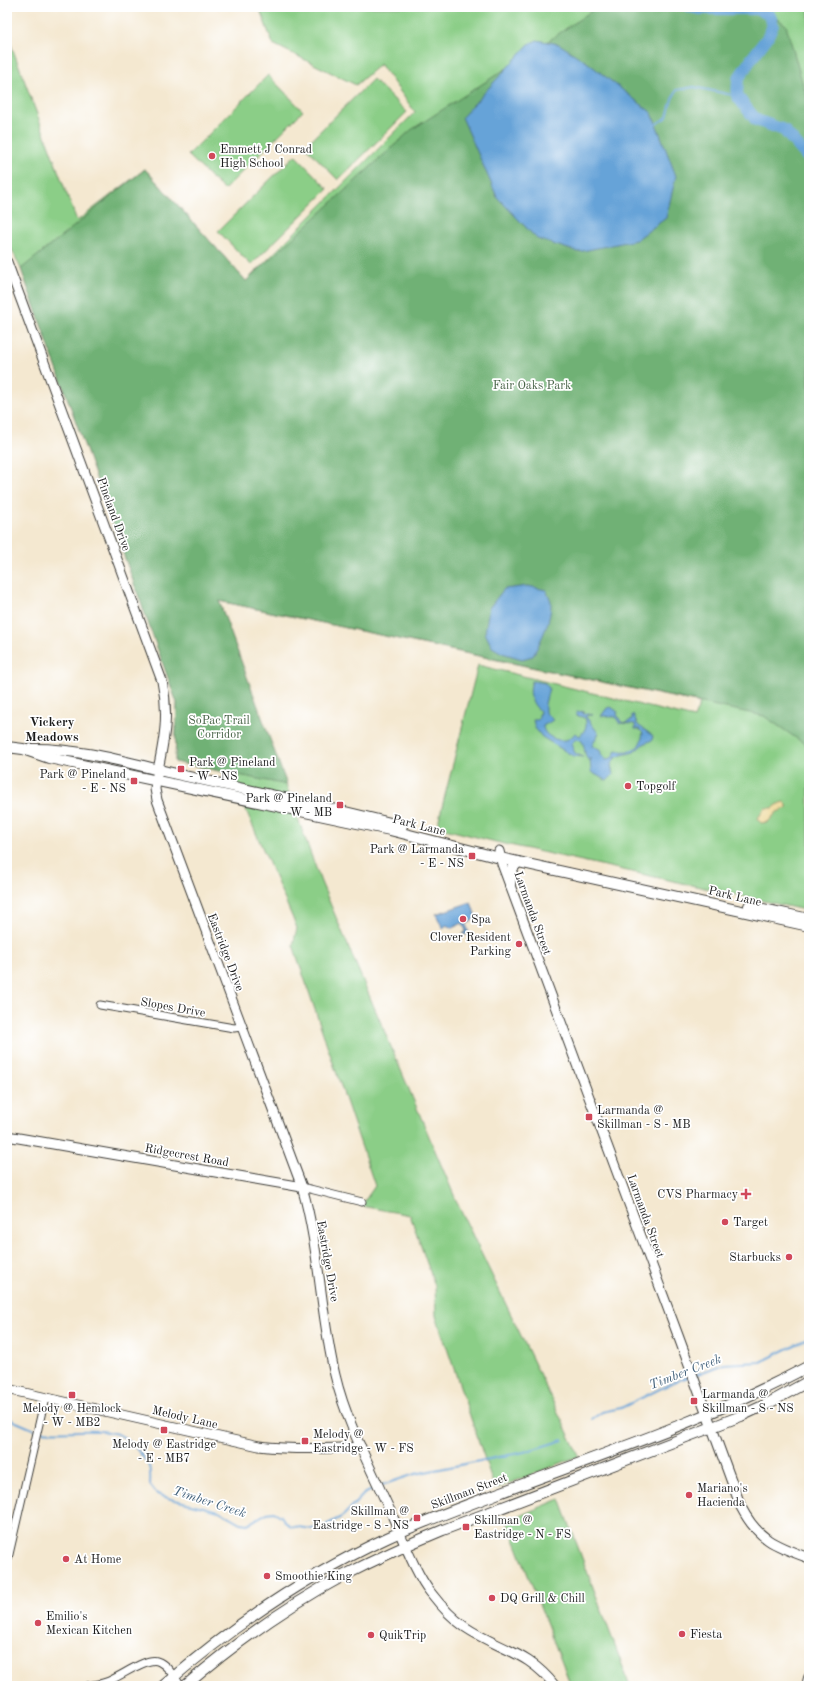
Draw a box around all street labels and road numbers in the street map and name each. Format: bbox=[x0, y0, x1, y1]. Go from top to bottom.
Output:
street label: Pineland Drive bbox=[94, 476, 132, 553]
street label: Park Lane bbox=[391, 814, 447, 838]
street label: Larmanda Street bbox=[511, 870, 553, 957]
street label: Park Lane bbox=[707, 885, 763, 909]
street label: Eastridge Drive bbox=[205, 912, 246, 993]
street label: Slopes Drive bbox=[139, 996, 207, 1020]
street label: Ridgecrest Road bbox=[144, 1143, 230, 1169]
street label: Larmanda Street bbox=[624, 1173, 666, 1260]
street label: Eastridge Drive bbox=[314, 1220, 340, 1303]
street label: Melody Lane bbox=[151, 1405, 219, 1431]
street label: Skillman Street bbox=[430, 1472, 509, 1512]

